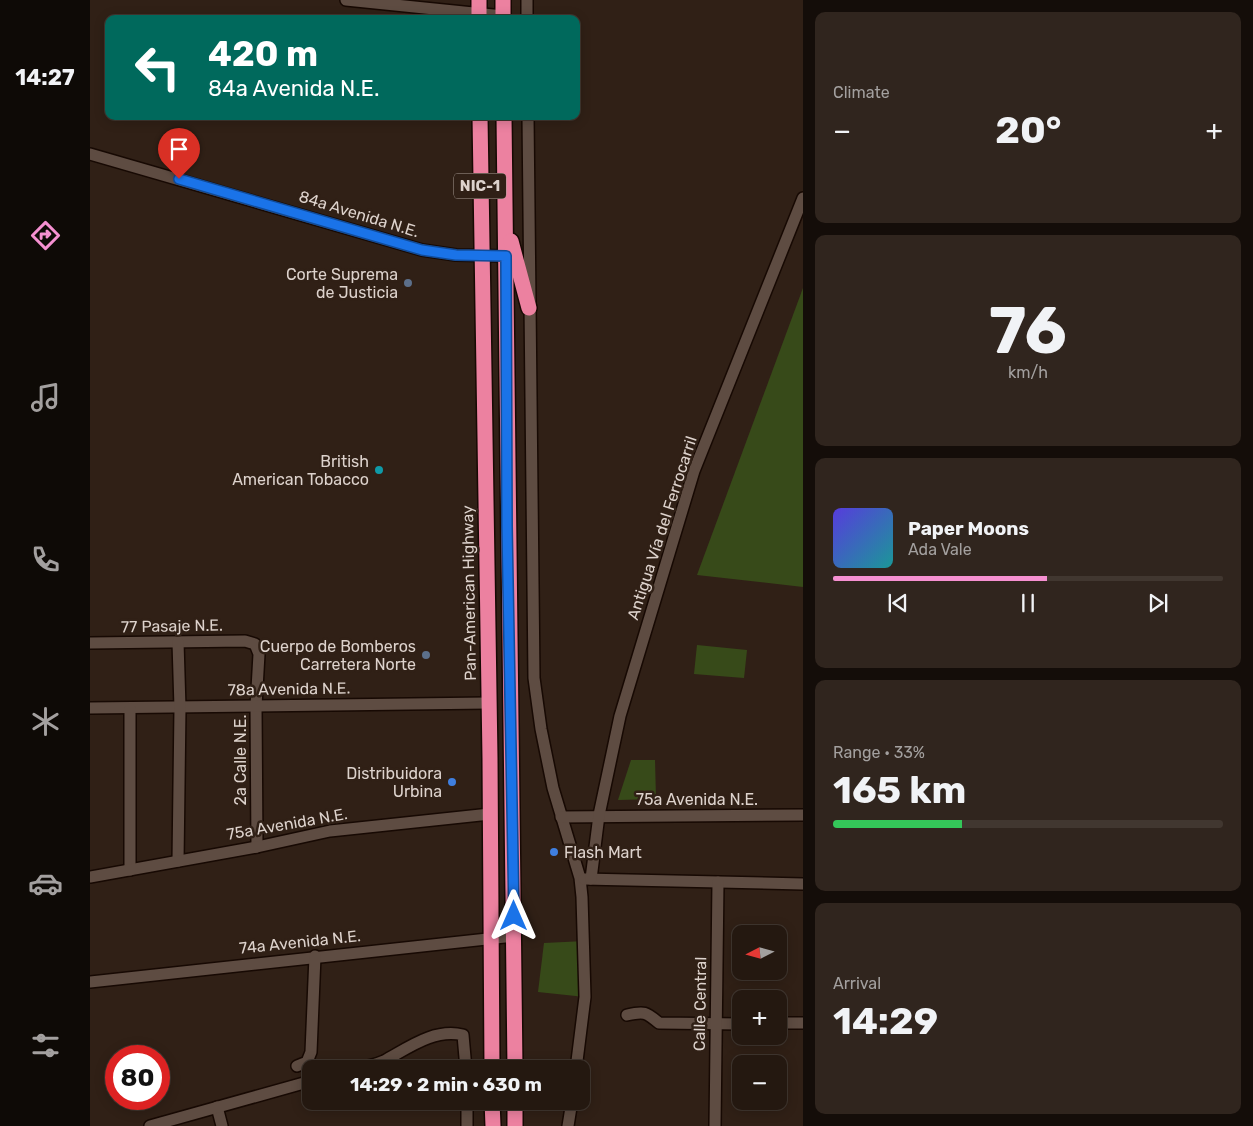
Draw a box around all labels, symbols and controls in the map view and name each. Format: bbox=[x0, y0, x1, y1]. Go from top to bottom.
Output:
text: 420 m bbox=[208, 33, 318, 75]
icon: left bbox=[125, 35, 190, 100]
text: 14:27 bbox=[15, 64, 75, 91]
text: 84a Avenida N.E. bbox=[208, 75, 379, 102]
text: Climate bbox=[833, 83, 890, 102]
text: 20° bbox=[995, 107, 1061, 153]
text: − bbox=[833, 114, 851, 147]
text: + bbox=[1206, 114, 1223, 147]
pin bbox=[158, 128, 200, 179]
icon: arrive bbox=[165, 135, 193, 163]
road number: NIC-1 bbox=[454, 174, 506, 198]
street label: 84a Avenida N.E. bbox=[297, 187, 421, 241]
icon: directions bbox=[28, 218, 63, 253]
place label: Corte Suprema de Justicia bbox=[286, 265, 398, 302]
marker: Corte Suprema de Justicia bbox=[402, 277, 414, 289]
text: 76 bbox=[989, 292, 1067, 369]
text: km/h bbox=[1008, 363, 1048, 382]
icon: music bbox=[28, 380, 63, 415]
street label: Antigua Vía del Ferrocarril bbox=[623, 434, 701, 622]
place label: British American Tobacco bbox=[232, 452, 369, 489]
marker: British American Tobacco bbox=[373, 464, 385, 476]
street label: Pan-American Highway bbox=[458, 505, 480, 681]
text: Paper Moons bbox=[908, 517, 1029, 540]
text: Ada Vale bbox=[908, 540, 972, 559]
icon: phone bbox=[28, 542, 63, 577]
icon: previous bbox=[884, 589, 912, 617]
icon: pause bbox=[1014, 589, 1042, 617]
icon: next bbox=[1144, 589, 1172, 617]
street label: 77 Pasaje N.E. bbox=[121, 616, 223, 636]
place label: Cuerpo de Bomberos Carretera Norte bbox=[260, 637, 416, 674]
marker: Cuerpo de Bomberos Carretera Norte bbox=[420, 649, 432, 661]
street label: 78a Avenida N.E. bbox=[227, 678, 351, 700]
icon: climate bbox=[28, 704, 63, 739]
street label: 2a Calle N.E. bbox=[231, 715, 250, 805]
text: Range · 33% bbox=[833, 743, 925, 762]
place label: Distribuidora Urbina bbox=[346, 764, 442, 801]
text: 165 km bbox=[833, 767, 966, 813]
marker: Distribuidora Urbina bbox=[446, 776, 458, 788]
street label: 75a Avenida N.E. bbox=[636, 790, 758, 809]
street label: 75a Avenida N.E. bbox=[225, 804, 349, 844]
place label: Flash Mart bbox=[564, 843, 642, 862]
marker: Flash Mart bbox=[548, 846, 560, 858]
icon: car bbox=[28, 866, 63, 901]
position arrow bbox=[487, 889, 539, 941]
north arrow bbox=[732, 925, 788, 980]
map controls bbox=[732, 925, 787, 1110]
street label: 74a Avenida N.E. bbox=[238, 926, 362, 958]
street label: Calle Central bbox=[690, 957, 710, 1051]
text: Arrival bbox=[833, 974, 881, 993]
button: + bbox=[732, 990, 787, 1045]
text: 14:29 bbox=[833, 998, 938, 1044]
icon: filters bbox=[28, 1028, 63, 1063]
speed limit sign: 80 bbox=[105, 1045, 170, 1110]
button: − bbox=[732, 1055, 787, 1110]
text: 14:29 · 2 min · 630 m bbox=[350, 1073, 542, 1096]

